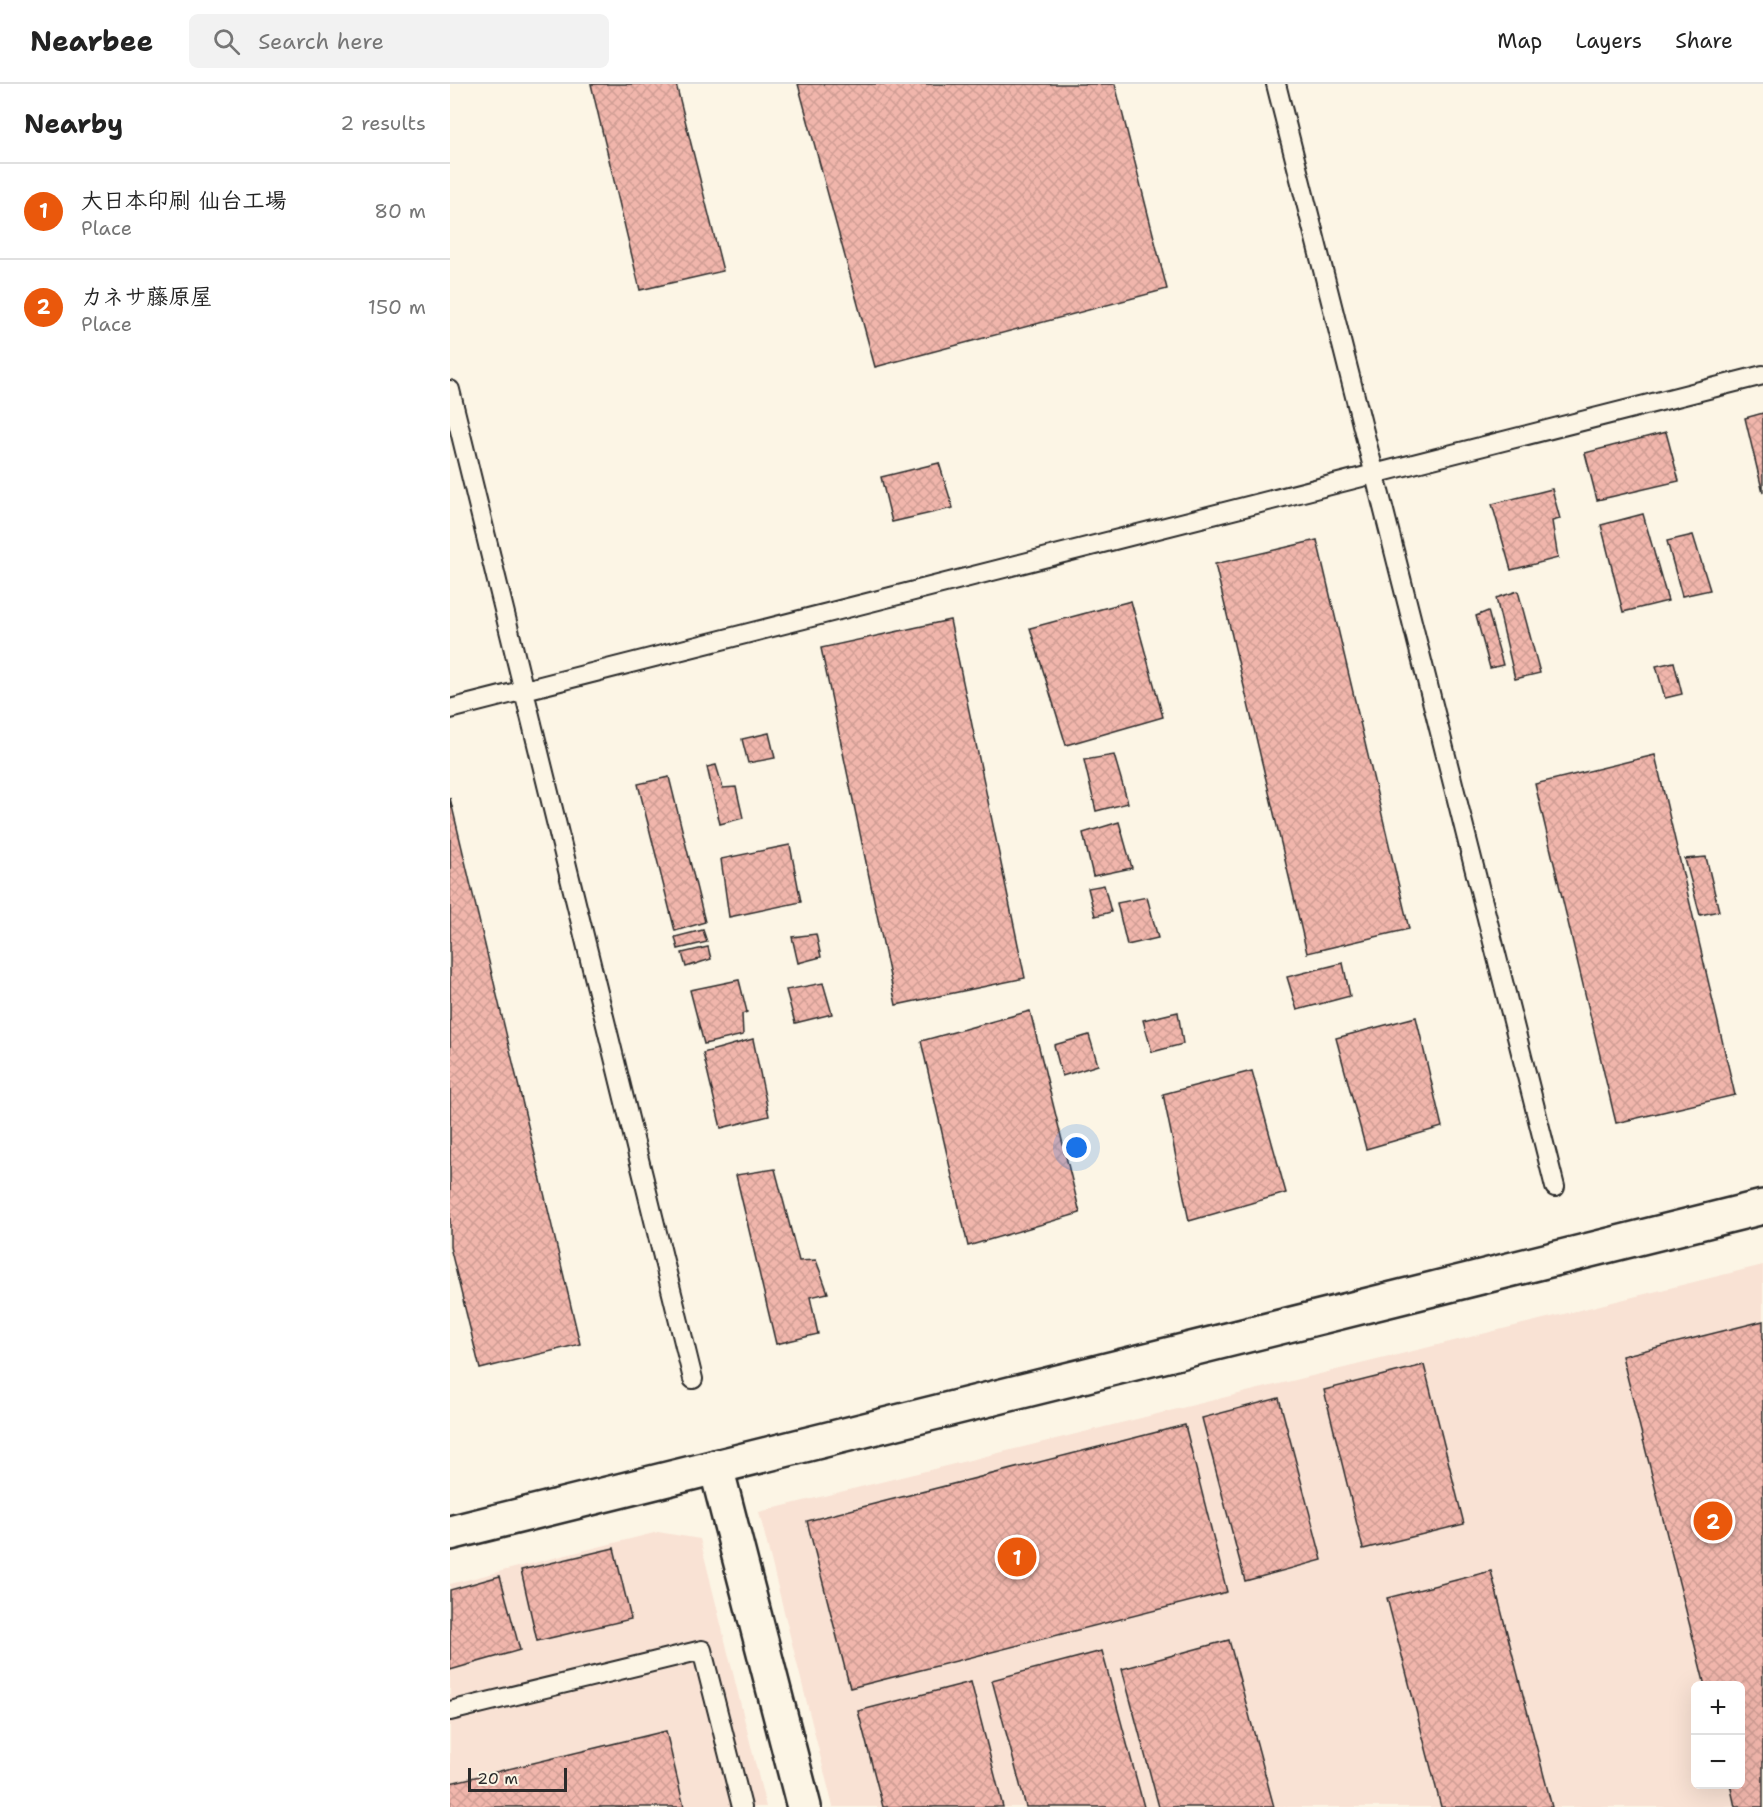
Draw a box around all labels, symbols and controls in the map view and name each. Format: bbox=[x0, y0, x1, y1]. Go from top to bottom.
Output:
search box bbox=[189, 14, 609, 68]
text: Nearbee bbox=[30, 22, 153, 60]
icon: search bbox=[210, 25, 243, 58]
text: Search here bbox=[258, 27, 384, 56]
text: Map bbox=[1497, 27, 1542, 55]
text: Layers bbox=[1575, 27, 1642, 55]
text: Share bbox=[1675, 27, 1733, 55]
text: Nearby bbox=[24, 106, 123, 141]
text: 2 results bbox=[340, 110, 426, 136]
text: 大日本印刷 仙台工場 bbox=[81, 186, 287, 215]
text: 1 bbox=[39, 198, 48, 224]
text: 80 m bbox=[374, 198, 426, 224]
text: Place bbox=[81, 215, 132, 241]
text: カネサ藤原屋 bbox=[81, 282, 213, 311]
text: 2 bbox=[37, 294, 51, 320]
text: 150 m bbox=[368, 294, 426, 320]
text: Place bbox=[81, 311, 132, 337]
your location bbox=[1062, 1133, 1091, 1162]
pin: 2 bbox=[1694, 1498, 1732, 1544]
pin: 1 bbox=[998, 1534, 1036, 1580]
map controls bbox=[1691, 1681, 1745, 1789]
button: + bbox=[1691, 1681, 1745, 1735]
button: − bbox=[1691, 1735, 1745, 1789]
scale bar bbox=[468, 1765, 567, 1792]
text: 20 m bbox=[477, 1768, 518, 1789]

